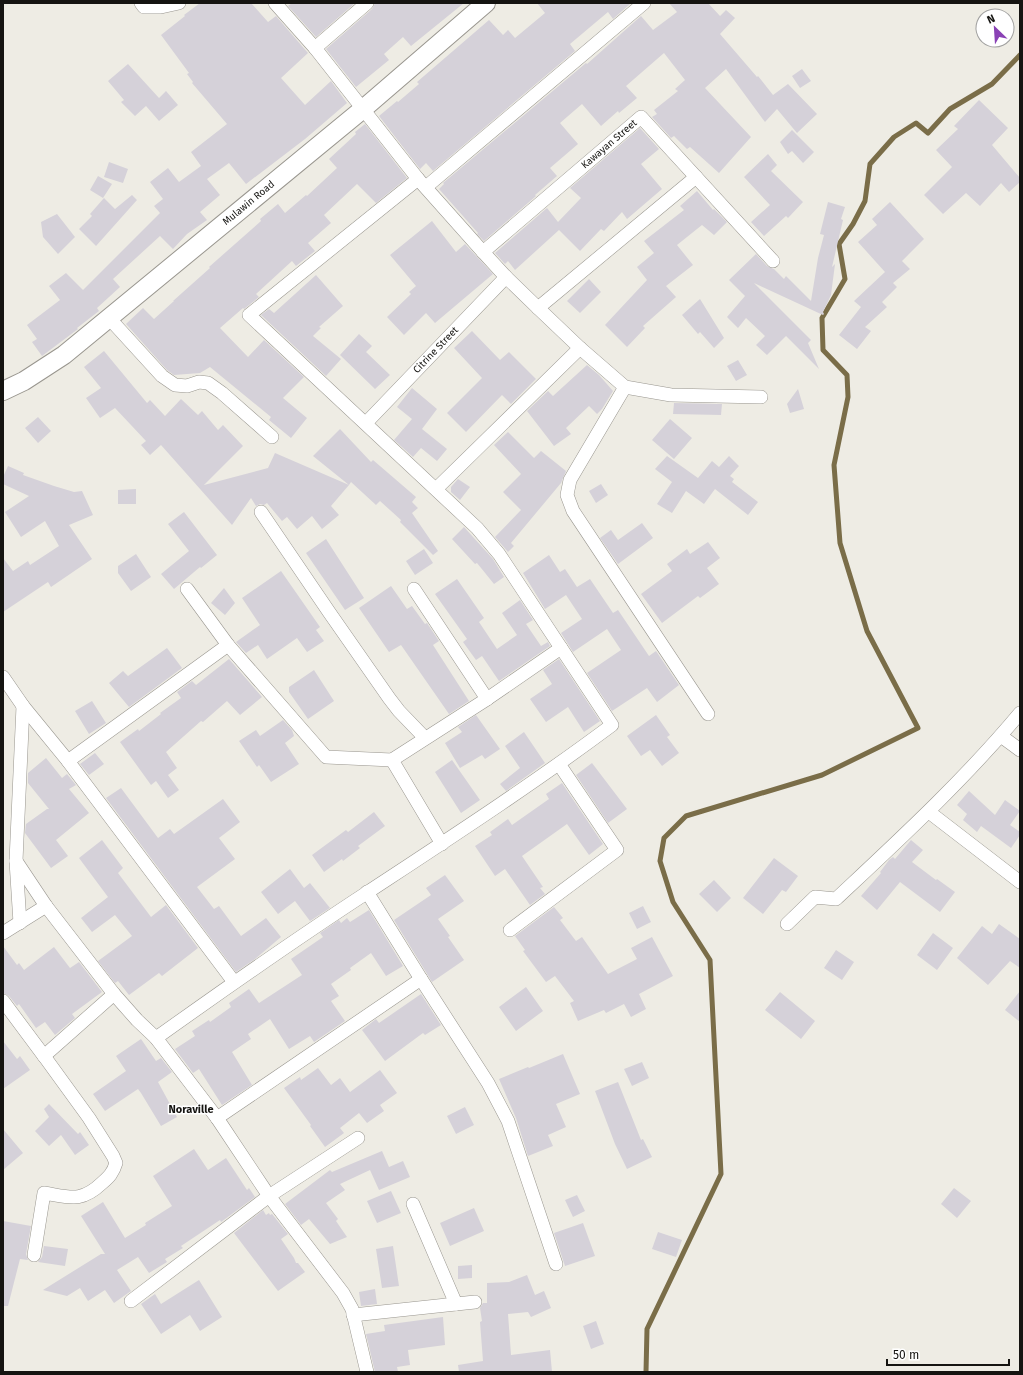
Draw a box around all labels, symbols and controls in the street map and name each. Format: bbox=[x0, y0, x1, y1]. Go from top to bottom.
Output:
north arrow bbox=[975, 8, 1015, 48]
text: N bbox=[985, 12, 997, 27]
street label: Kawayan Street bbox=[579, 117, 640, 171]
street label: Mulawin Road bbox=[220, 178, 277, 228]
street label: Citrine Street bbox=[411, 324, 461, 376]
district label: Noraville bbox=[169, 1103, 213, 1116]
scale bar bbox=[887, 1341, 1009, 1367]
text: 50 m bbox=[893, 1348, 919, 1362]

